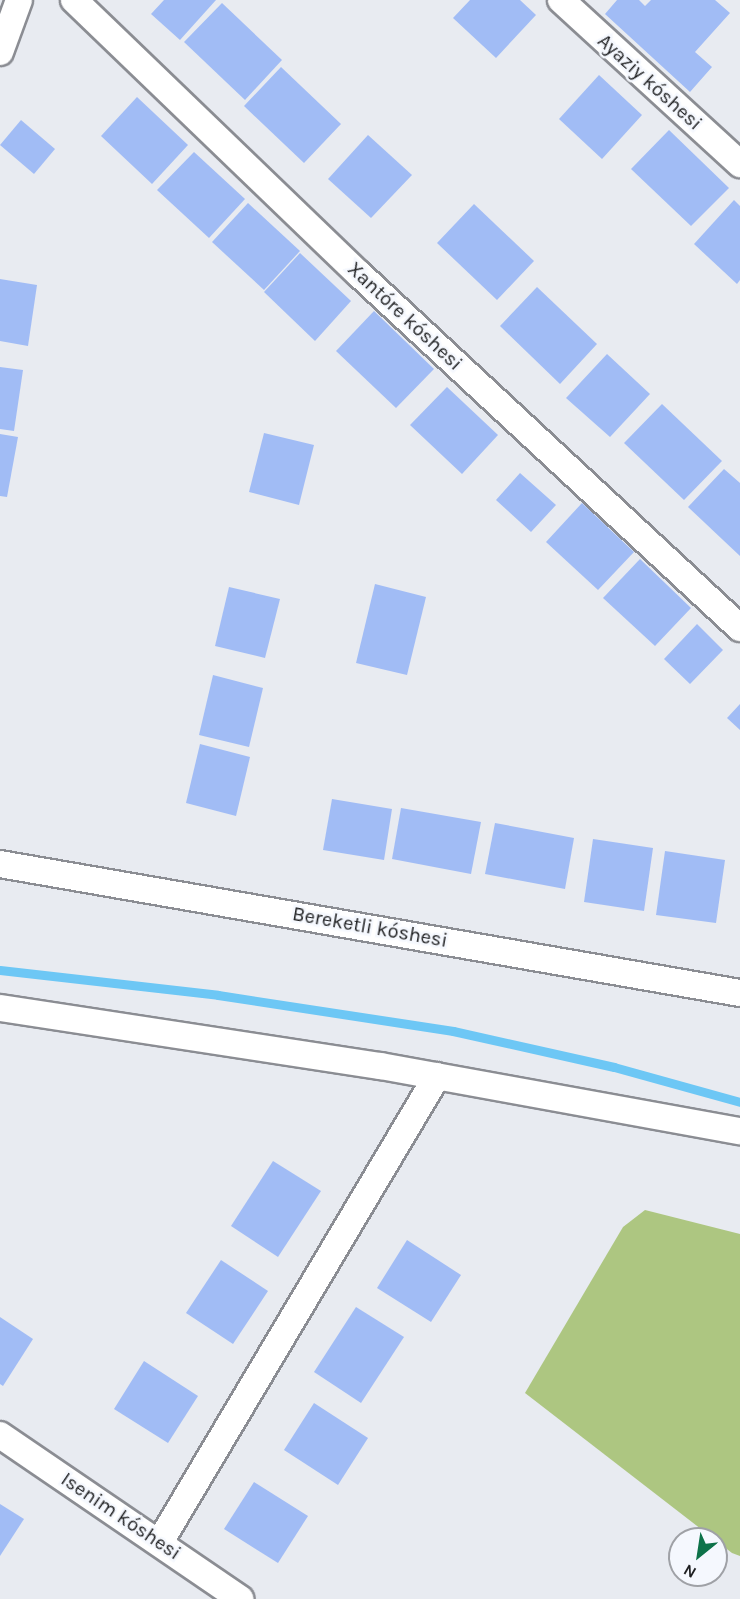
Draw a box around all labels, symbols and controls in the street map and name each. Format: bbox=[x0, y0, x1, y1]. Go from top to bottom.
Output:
street label: Ayaziy kóshesi bbox=[593, 29, 707, 135]
street label: Xantóre kóshesi bbox=[343, 257, 467, 375]
street label: Bereketli kóshesi bbox=[291, 902, 449, 952]
street label: Isenim kóshesi bbox=[57, 1467, 185, 1565]
north arrow bbox=[668, 1527, 728, 1587]
text: N bbox=[680, 1560, 699, 1582]

